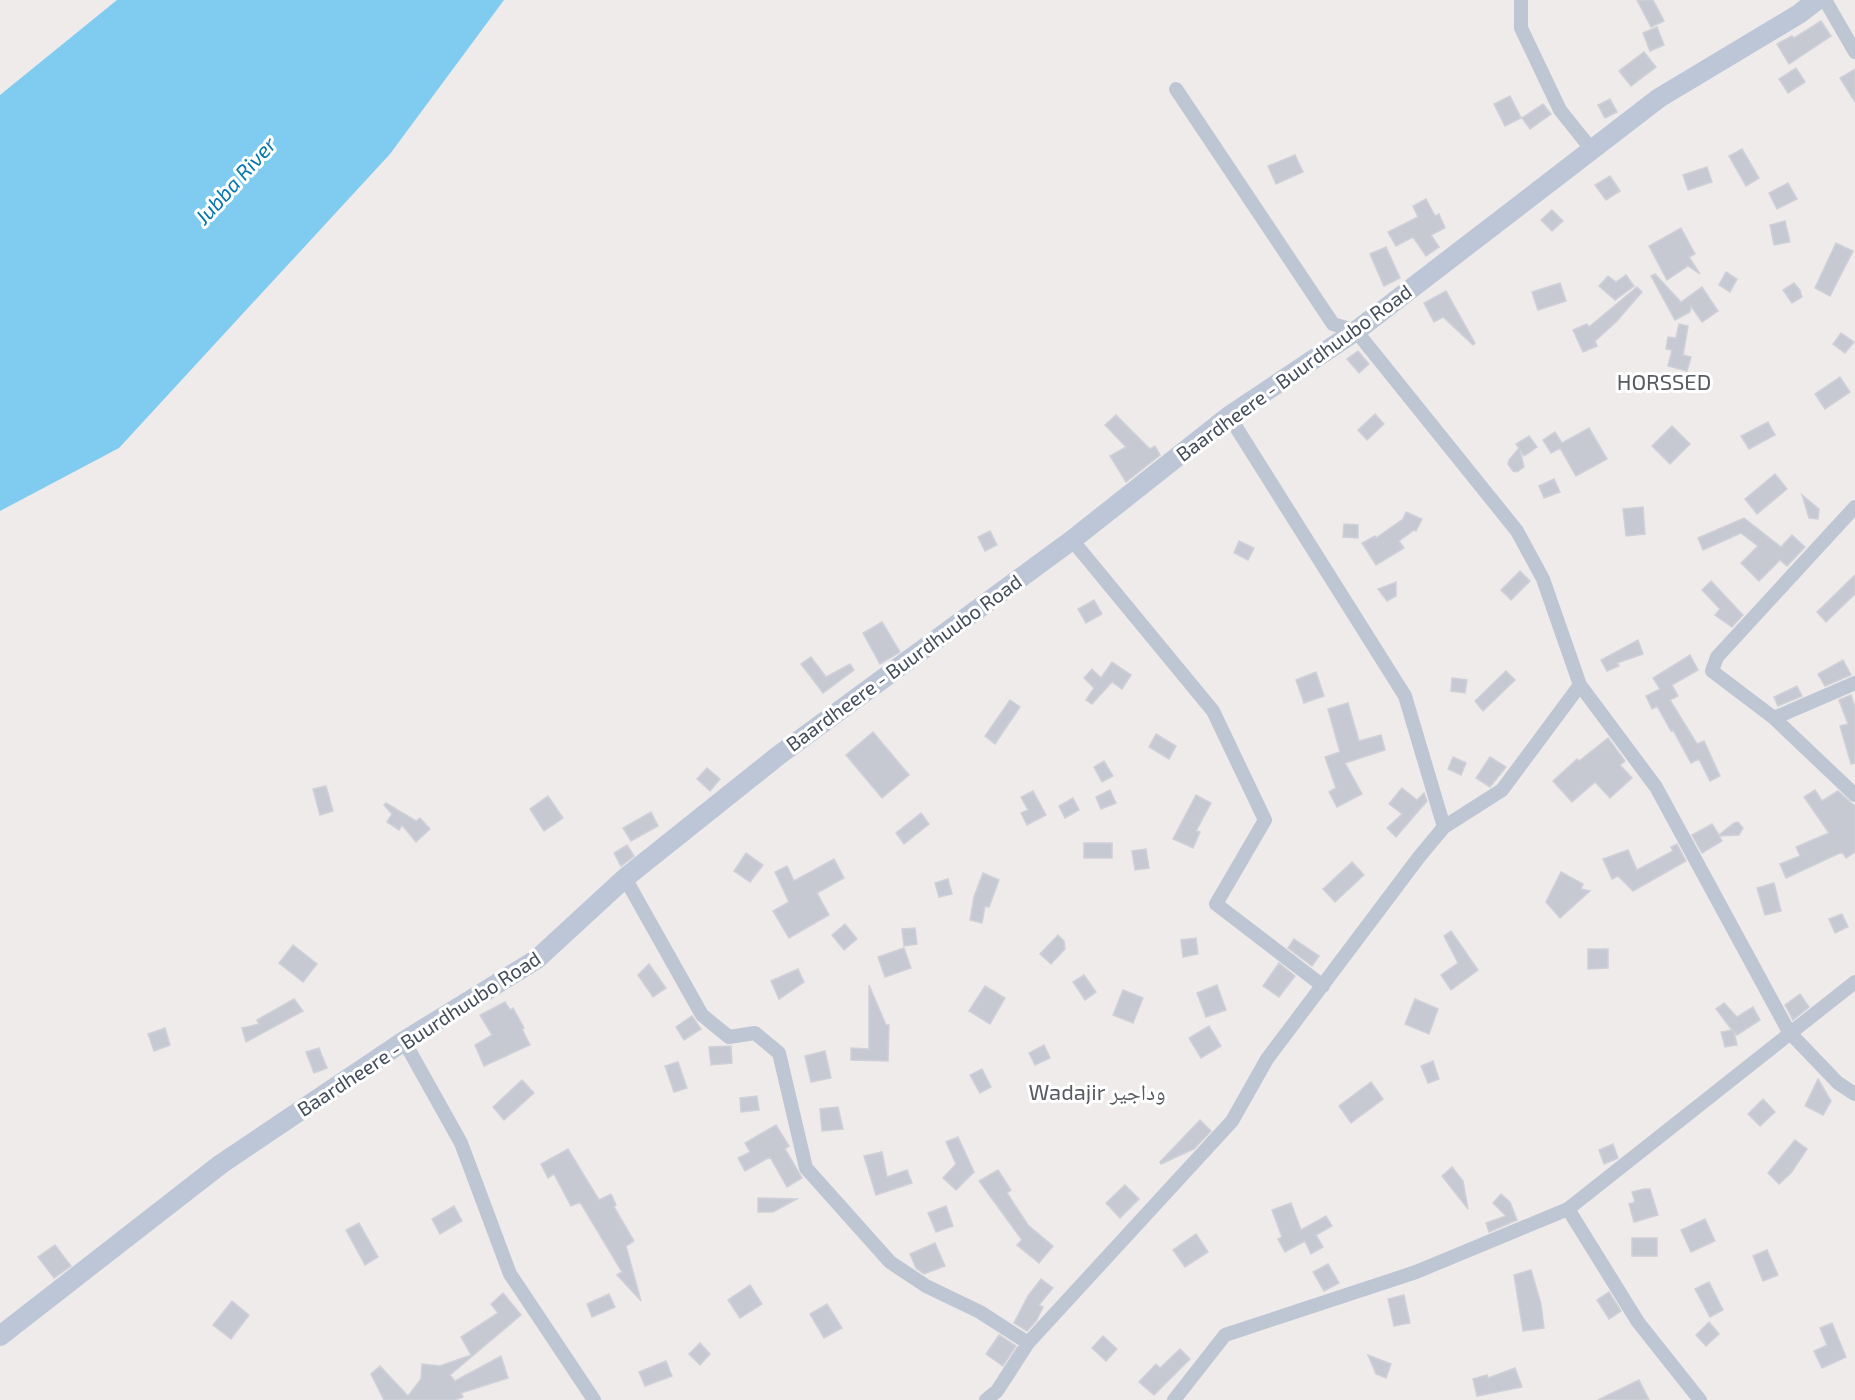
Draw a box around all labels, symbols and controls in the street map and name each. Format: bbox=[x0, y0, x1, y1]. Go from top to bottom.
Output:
water label: Jubba River bbox=[189, 131, 281, 230]
street label: Baardheere - Buurdhuubo Road bbox=[1171, 279, 1416, 466]
district label: HORSSED bbox=[1617, 368, 1711, 394]
street label: Baardheere - Buurdhuubo Road bbox=[781, 569, 1026, 756]
street label: Baardheere - Buurdhuubo Road bbox=[292, 945, 545, 1121]
district label: Wadajir وداجير bbox=[1028, 1078, 1166, 1105]

